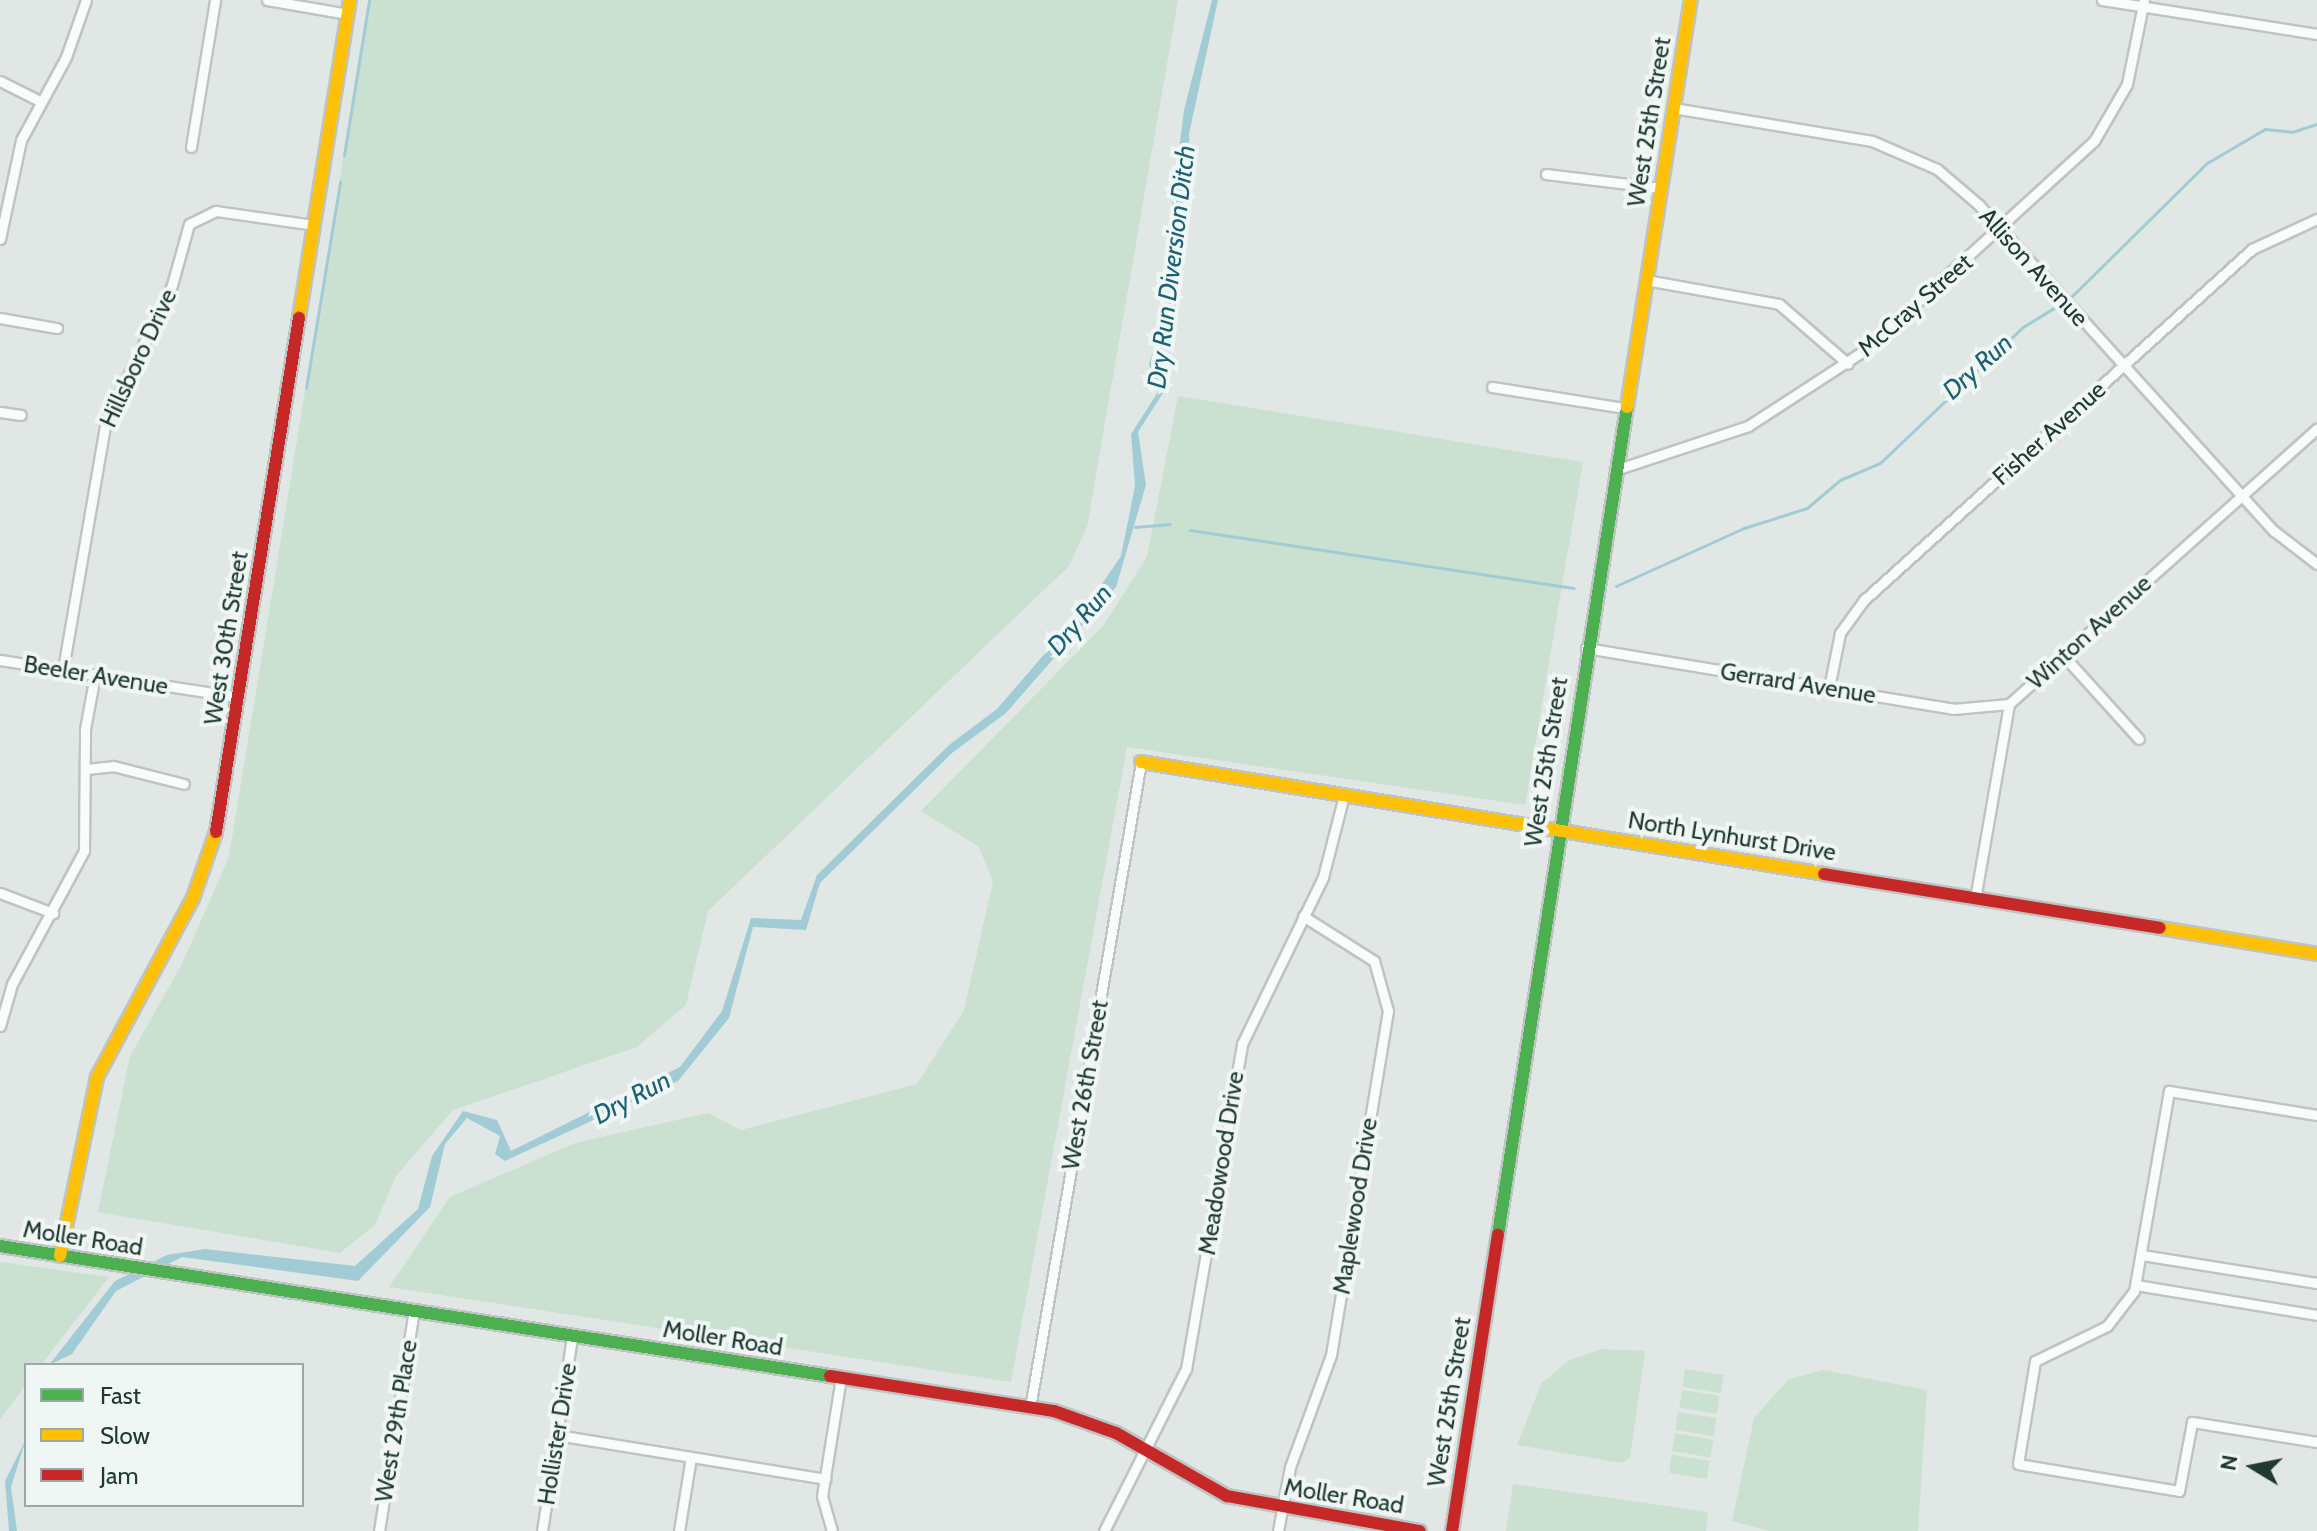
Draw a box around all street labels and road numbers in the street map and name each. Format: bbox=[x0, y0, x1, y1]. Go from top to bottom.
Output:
street label: West 25th Street bbox=[1621, 35, 1677, 209]
street label: Allison Avenue bbox=[1973, 202, 2095, 332]
street label: McCray Street bbox=[1852, 248, 1978, 362]
street label: Hillsboro Drive bbox=[93, 284, 183, 432]
street label: Fisher Avenue bbox=[1987, 375, 2111, 491]
street label: West 30th Street bbox=[198, 549, 254, 727]
street label: Winton Avenue bbox=[2021, 569, 2157, 695]
street label: Beeler Avenue bbox=[22, 649, 170, 701]
street label: Gerrard Avenue bbox=[1718, 657, 1878, 709]
street label: West 25th Street bbox=[1518, 675, 1574, 849]
street label: North Lynhurst Drive bbox=[1626, 805, 1838, 867]
street label: West 26th Street bbox=[1056, 998, 1114, 1172]
street label: Meadowood Drive bbox=[1192, 1069, 1250, 1257]
street label: Maplewood Drive bbox=[1327, 1116, 1383, 1296]
street label: Moller Road bbox=[21, 1214, 145, 1262]
street label: Moller Road bbox=[661, 1314, 785, 1362]
street label: West 25th Street bbox=[1421, 1315, 1477, 1489]
street label: West 29th Place bbox=[369, 1338, 423, 1504]
street label: Hollister Drive bbox=[532, 1361, 582, 1507]
street label: Moller Road bbox=[1282, 1472, 1406, 1520]

